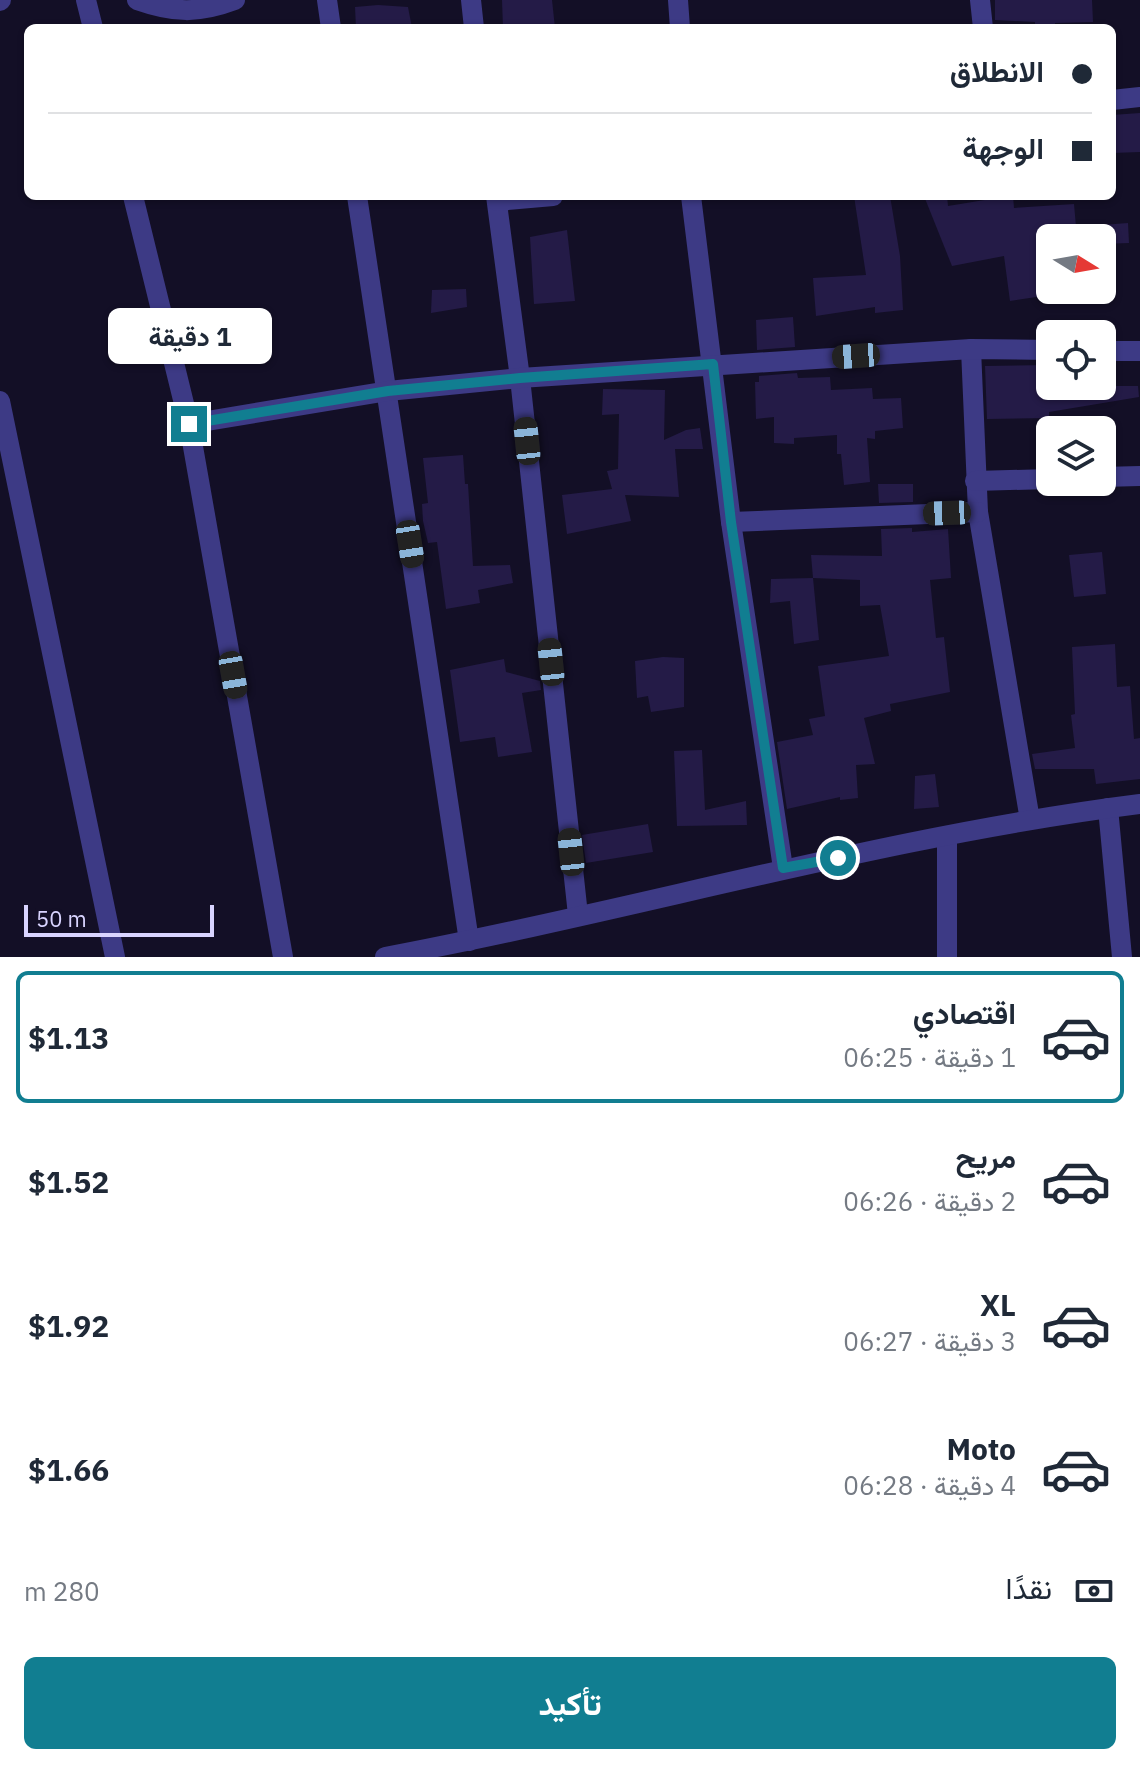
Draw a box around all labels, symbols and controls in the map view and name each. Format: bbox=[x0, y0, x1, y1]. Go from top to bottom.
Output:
text: الانطلاق bbox=[950, 51, 1044, 90]
text: الوجهة bbox=[962, 128, 1044, 167]
north arrow bbox=[1036, 224, 1116, 304]
map controls bbox=[1036, 224, 1116, 496]
callout: 1 دقيقة bbox=[107, 308, 271, 364]
text: 1 دقيقة bbox=[148, 319, 232, 353]
button: locate bbox=[1036, 320, 1116, 400]
car bbox=[831, 342, 881, 370]
route end bbox=[171, 406, 207, 442]
car bbox=[513, 416, 541, 466]
button: layers bbox=[1036, 416, 1116, 496]
car bbox=[923, 500, 971, 526]
car bbox=[394, 518, 426, 570]
car bbox=[537, 637, 565, 687]
car bbox=[217, 649, 249, 701]
car bbox=[557, 827, 585, 877]
route start bbox=[820, 840, 856, 876]
scale bar bbox=[24, 901, 214, 937]
text: 50 m bbox=[36, 904, 87, 933]
text: اقتصادي bbox=[913, 993, 1016, 1032]
icon: car bbox=[1040, 1001, 1112, 1073]
text: $1.13 bbox=[28, 1018, 109, 1057]
text: 1 دقيقة · 06:25 bbox=[843, 1040, 1016, 1074]
text: مريح bbox=[956, 1137, 1016, 1176]
icon: car bbox=[1040, 1145, 1112, 1217]
text: $1.52 bbox=[28, 1162, 109, 1201]
text: 2 دقيقة · 06:26 bbox=[843, 1184, 1016, 1218]
text: XL bbox=[980, 1285, 1016, 1324]
icon: car bbox=[1040, 1289, 1112, 1361]
text: $1.92 bbox=[28, 1306, 109, 1345]
text: 3 دقيقة · 06:27 bbox=[843, 1324, 1016, 1358]
text: Moto bbox=[946, 1429, 1016, 1468]
icon: car bbox=[1040, 1433, 1112, 1505]
text: $1.66 bbox=[28, 1450, 109, 1489]
text: 4 دقيقة · 06:28 bbox=[843, 1468, 1016, 1502]
text: نقدًا bbox=[1006, 1568, 1052, 1607]
icon: cash bbox=[1072, 1569, 1116, 1613]
text: 280 m bbox=[24, 1574, 100, 1608]
button: تأكيد bbox=[24, 1657, 1116, 1749]

